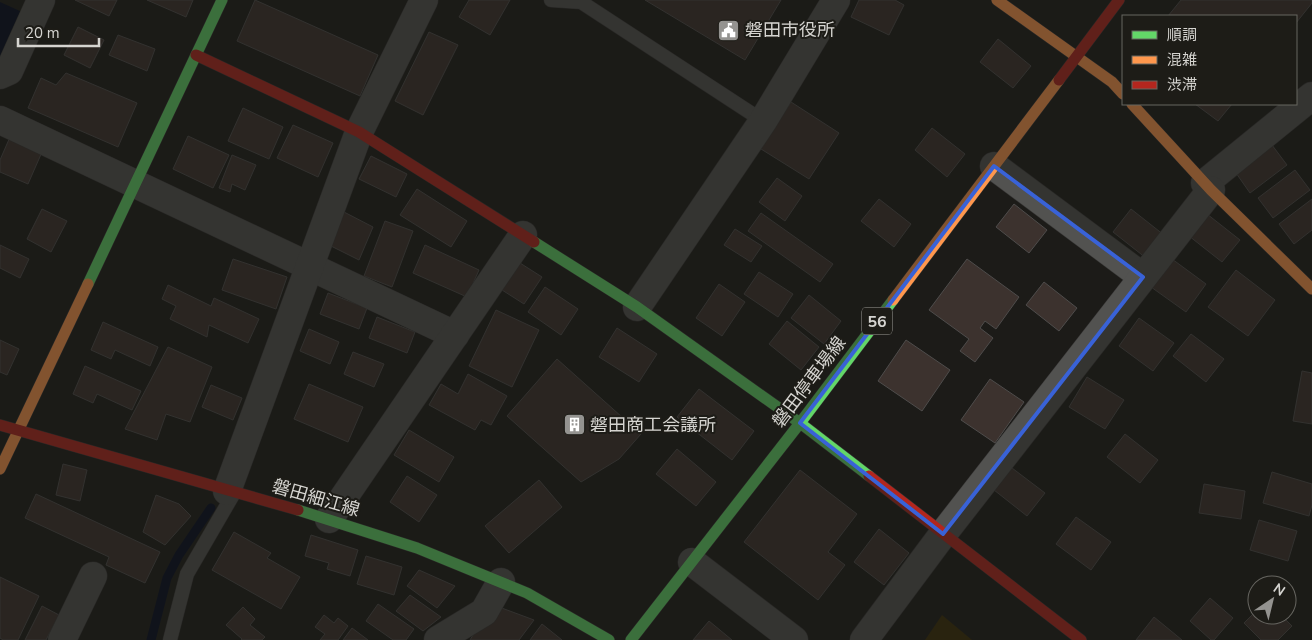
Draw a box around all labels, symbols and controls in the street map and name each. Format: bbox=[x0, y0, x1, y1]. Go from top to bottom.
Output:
scale bar bbox=[18, 15, 99, 47]
legend bbox=[1122, 15, 1297, 105]
public building icon: 磐田市役所 bbox=[717, 18, 741, 42]
place label: 磐田市役所 bbox=[745, 18, 835, 42]
text: 20 m bbox=[25, 23, 60, 43]
text: 順調 bbox=[1167, 25, 1197, 45]
text: 混雑 bbox=[1167, 50, 1197, 70]
text: 渋滞 bbox=[1167, 75, 1197, 95]
road number: 56 bbox=[862, 308, 892, 334]
street label: 磐田停車場線 bbox=[767, 332, 851, 432]
building icon: 磐田商工会議所 bbox=[562, 413, 586, 437]
place label: 磐田商工会議所 bbox=[590, 413, 716, 437]
street label: 磐田細江線 bbox=[269, 474, 363, 522]
north arrow bbox=[1247, 575, 1297, 625]
text: N bbox=[1269, 579, 1289, 601]

